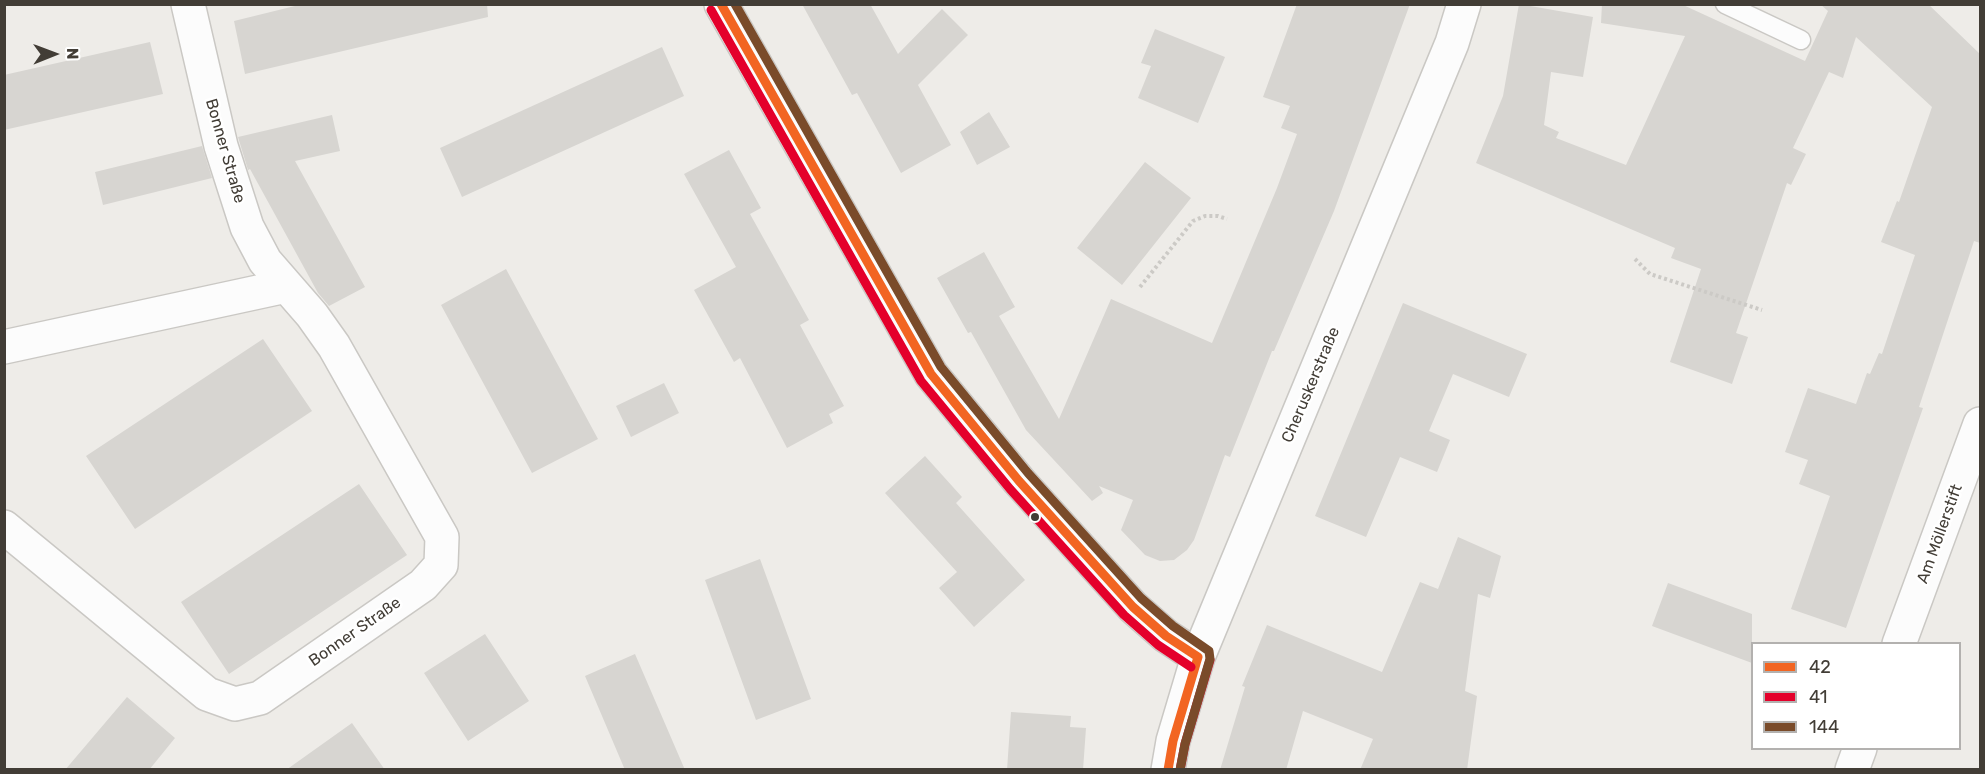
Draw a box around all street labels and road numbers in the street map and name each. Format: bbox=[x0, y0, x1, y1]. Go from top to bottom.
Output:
street label: Bonner Straße bbox=[201, 97, 249, 205]
street label: Cheruskerstraße bbox=[1278, 324, 1344, 446]
street label: Am Möllerstift bbox=[1913, 482, 1967, 586]
street label: Bonner Straße bbox=[305, 593, 405, 671]

